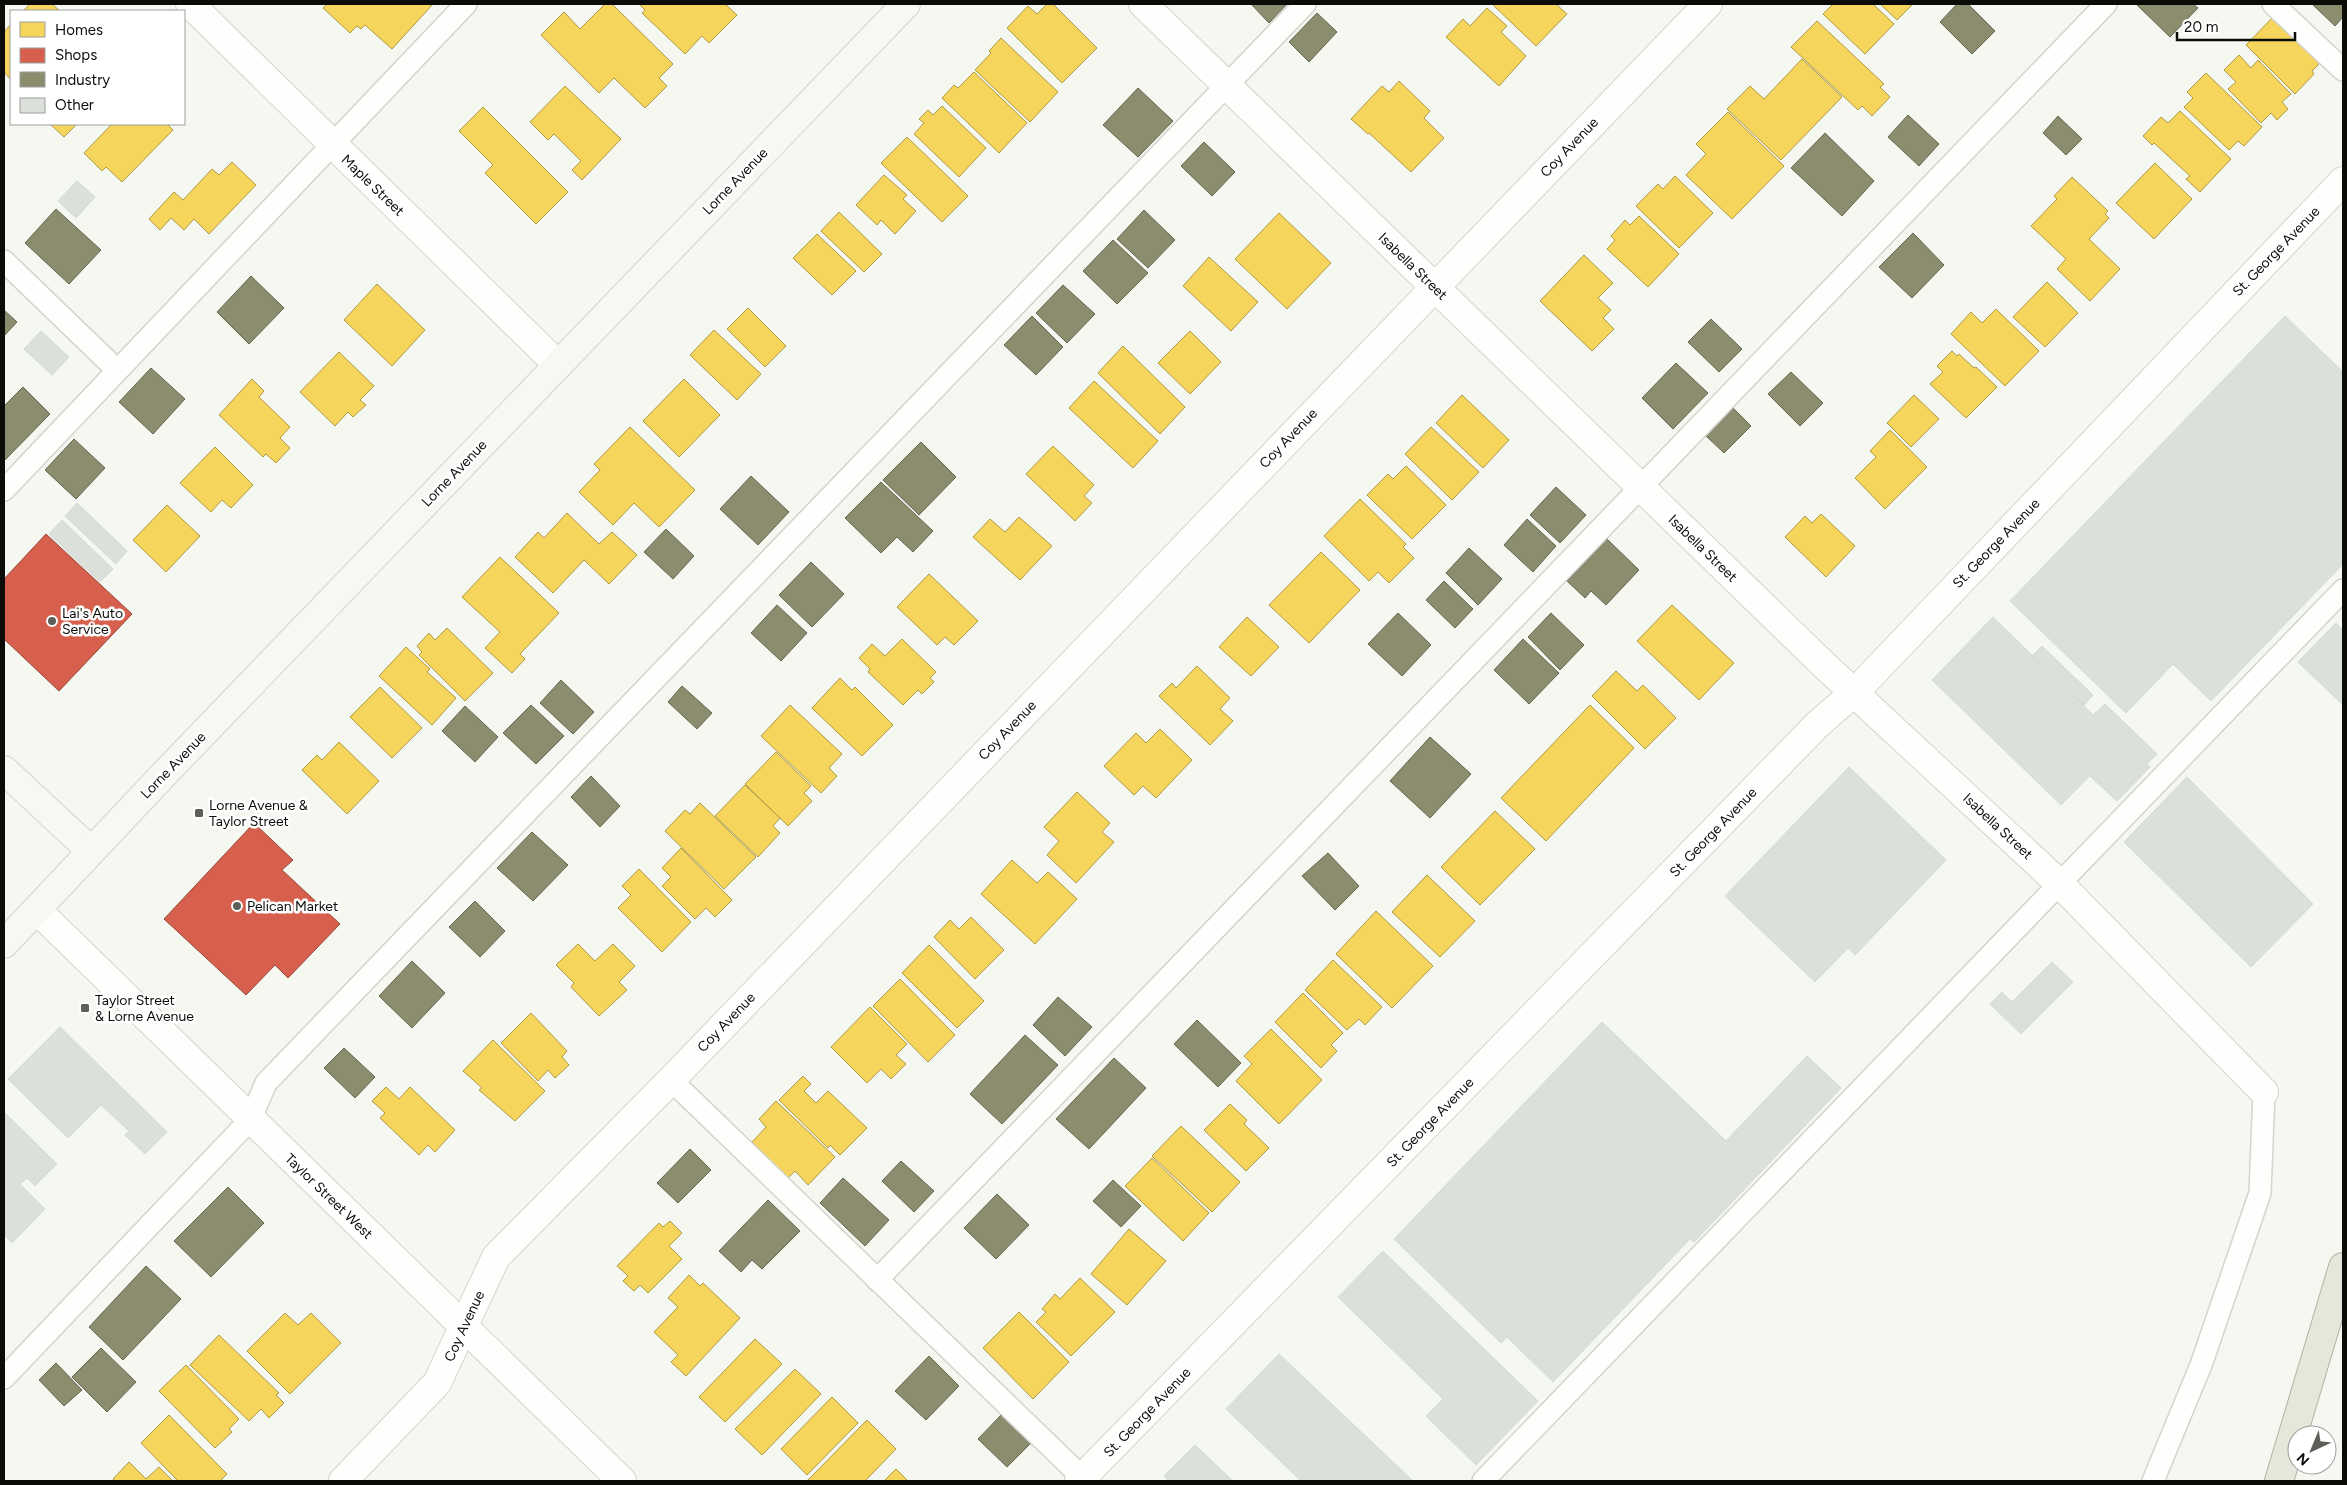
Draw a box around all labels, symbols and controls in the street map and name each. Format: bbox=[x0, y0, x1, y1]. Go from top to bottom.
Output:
legend bbox=[10, 10, 185, 125]
scale bar bbox=[2177, 10, 2294, 42]
text: 20 m bbox=[2184, 18, 2218, 36]
text: Homes bbox=[55, 21, 103, 39]
text: Shops bbox=[55, 46, 97, 64]
text: Industry bbox=[55, 71, 110, 89]
text: Other bbox=[55, 96, 94, 114]
street label: Coy Avenue bbox=[1537, 114, 1602, 181]
street label: Lorne Avenue bbox=[699, 144, 772, 218]
street label: Maple Street bbox=[338, 151, 408, 219]
street label: St. George Avenue bbox=[2229, 203, 2324, 300]
street label: Isabella Street bbox=[1375, 229, 1451, 303]
street label: Coy Avenue bbox=[1256, 405, 1321, 472]
street label: Lorne Avenue bbox=[418, 436, 491, 510]
street label: St. George Avenue bbox=[1949, 495, 2044, 592]
street label: Isabella Street bbox=[1665, 511, 1741, 585]
place label: Lai's Auto Service bbox=[62, 605, 123, 638]
marker: Lai's Auto Service bbox=[46, 615, 58, 627]
street label: Coy Avenue bbox=[975, 697, 1040, 764]
street label: Lorne Avenue bbox=[137, 728, 210, 802]
street label: St. George Avenue bbox=[1666, 784, 1761, 881]
street label: Isabella Street bbox=[1959, 790, 2036, 863]
place label: Lorne Avenue & Taylor Street bbox=[209, 797, 308, 830]
marker: Lorne Avenue & Taylor Street bbox=[193, 807, 205, 819]
place label: Pelican Market bbox=[247, 898, 338, 915]
marker: Pelican Market bbox=[231, 900, 243, 912]
street label: Coy Avenue bbox=[694, 989, 759, 1056]
place label: Taylor Street & Lorne Avenue bbox=[95, 992, 194, 1025]
marker: Taylor Street & Lorne Avenue bbox=[79, 1002, 91, 1014]
street label: St. George Avenue bbox=[1383, 1074, 1478, 1171]
street label: Taylor Street West bbox=[281, 1150, 376, 1243]
street label: Coy Avenue bbox=[441, 1288, 488, 1364]
street label: St. George Avenue bbox=[1100, 1364, 1195, 1461]
north arrow bbox=[2287, 1425, 2337, 1475]
text: N bbox=[2294, 1449, 2313, 1469]

